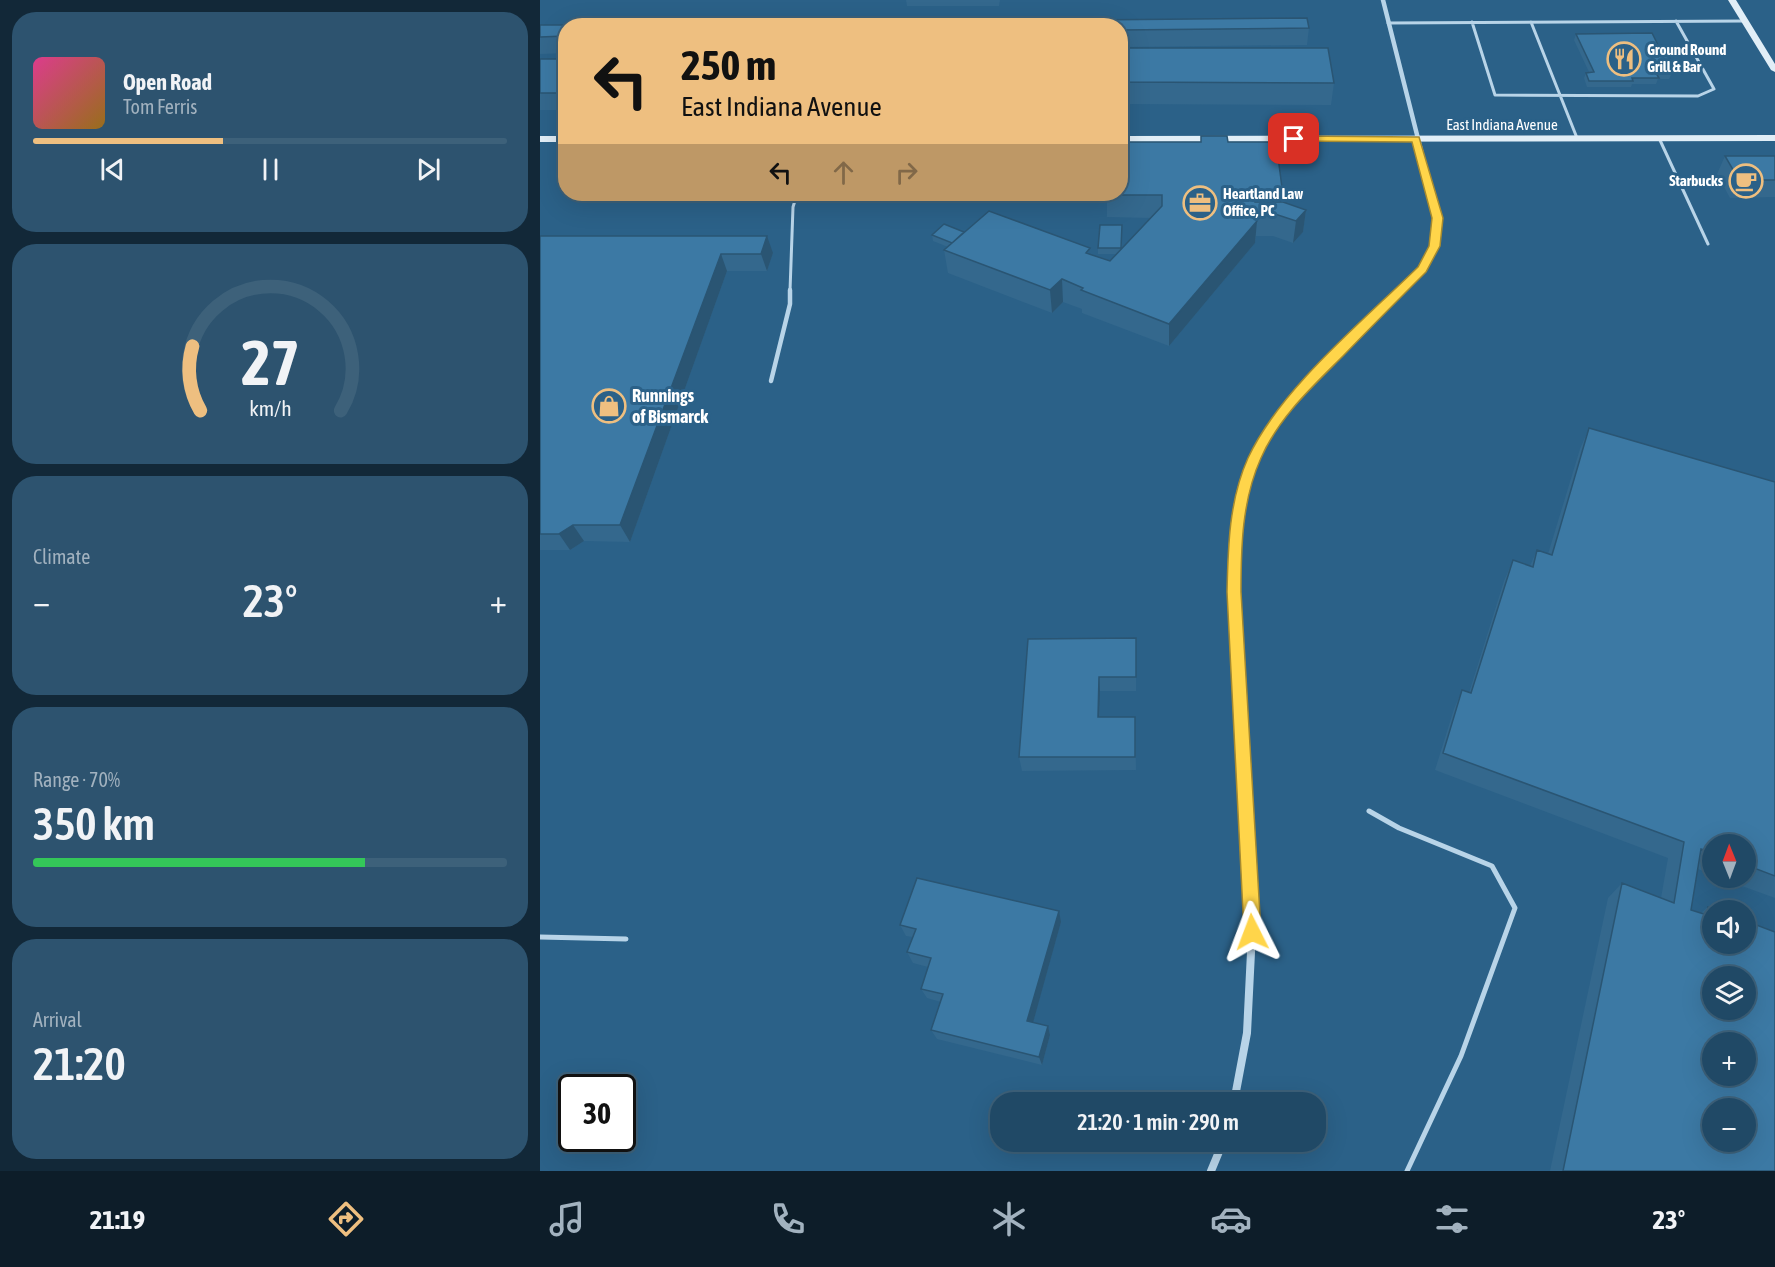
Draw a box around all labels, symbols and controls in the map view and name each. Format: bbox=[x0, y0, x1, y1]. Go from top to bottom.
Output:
text: 250 m bbox=[681, 41, 776, 89]
restaurant icon: Ground Round Grill & Bar bbox=[1606, 41, 1642, 77]
place label: Ground Round Grill & Bar bbox=[1647, 41, 1726, 75]
icon: left bbox=[582, 42, 660, 120]
text: Open Road bbox=[123, 69, 212, 95]
text: East Indiana Avenue bbox=[681, 91, 882, 122]
text: Tom Ferris bbox=[123, 95, 197, 118]
pin bbox=[1268, 113, 1319, 164]
street label: East Indiana Avenue bbox=[1446, 116, 1558, 133]
icon: arrive bbox=[1277, 122, 1310, 155]
icon: previous bbox=[96, 153, 129, 186]
icon: pause bbox=[254, 153, 287, 186]
icon: next bbox=[412, 153, 445, 186]
icon: left bbox=[764, 156, 797, 189]
icon: ahead bbox=[827, 156, 860, 189]
icon: right bbox=[890, 156, 923, 189]
cafe icon: Starbucks bbox=[1728, 163, 1764, 199]
place label: Starbucks bbox=[1669, 172, 1724, 189]
office icon: Heartland Law Office, PC bbox=[1182, 185, 1218, 221]
place label: Heartland Law Office, PC bbox=[1223, 185, 1303, 219]
text: 27 bbox=[241, 327, 299, 398]
place label: Runnings of Bismarck bbox=[632, 385, 709, 427]
shop icon: Runnings of Bismarck bbox=[591, 388, 627, 424]
text: km/h bbox=[249, 396, 291, 421]
text: Climate bbox=[33, 545, 90, 568]
text: 23° bbox=[243, 575, 297, 627]
text: − bbox=[33, 582, 50, 620]
text: + bbox=[490, 582, 507, 620]
text: Range · 70% bbox=[33, 768, 120, 791]
text: 350 km bbox=[33, 798, 155, 850]
north arrow bbox=[1702, 834, 1756, 888]
map controls bbox=[1702, 834, 1756, 1152]
position arrow bbox=[1220, 900, 1284, 964]
button: sound bbox=[1702, 900, 1756, 954]
button: layers bbox=[1702, 966, 1756, 1020]
text: Arrival bbox=[33, 1008, 82, 1031]
button: + bbox=[1702, 1032, 1756, 1086]
text: 21:20 bbox=[33, 1038, 126, 1090]
speed limit sign: 30 bbox=[558, 1074, 636, 1152]
button: − bbox=[1702, 1098, 1756, 1152]
text: 21:20 · 1 min · 290 m bbox=[1077, 1109, 1239, 1135]
icon: directions bbox=[325, 1198, 367, 1240]
icon: music bbox=[546, 1198, 588, 1240]
icon: phone bbox=[767, 1198, 809, 1240]
icon: climate bbox=[988, 1198, 1030, 1240]
icon: car bbox=[1210, 1198, 1252, 1240]
icon: filters bbox=[1431, 1198, 1473, 1240]
text: 21:19 bbox=[90, 1204, 145, 1235]
text: 23° bbox=[1652, 1204, 1685, 1235]

